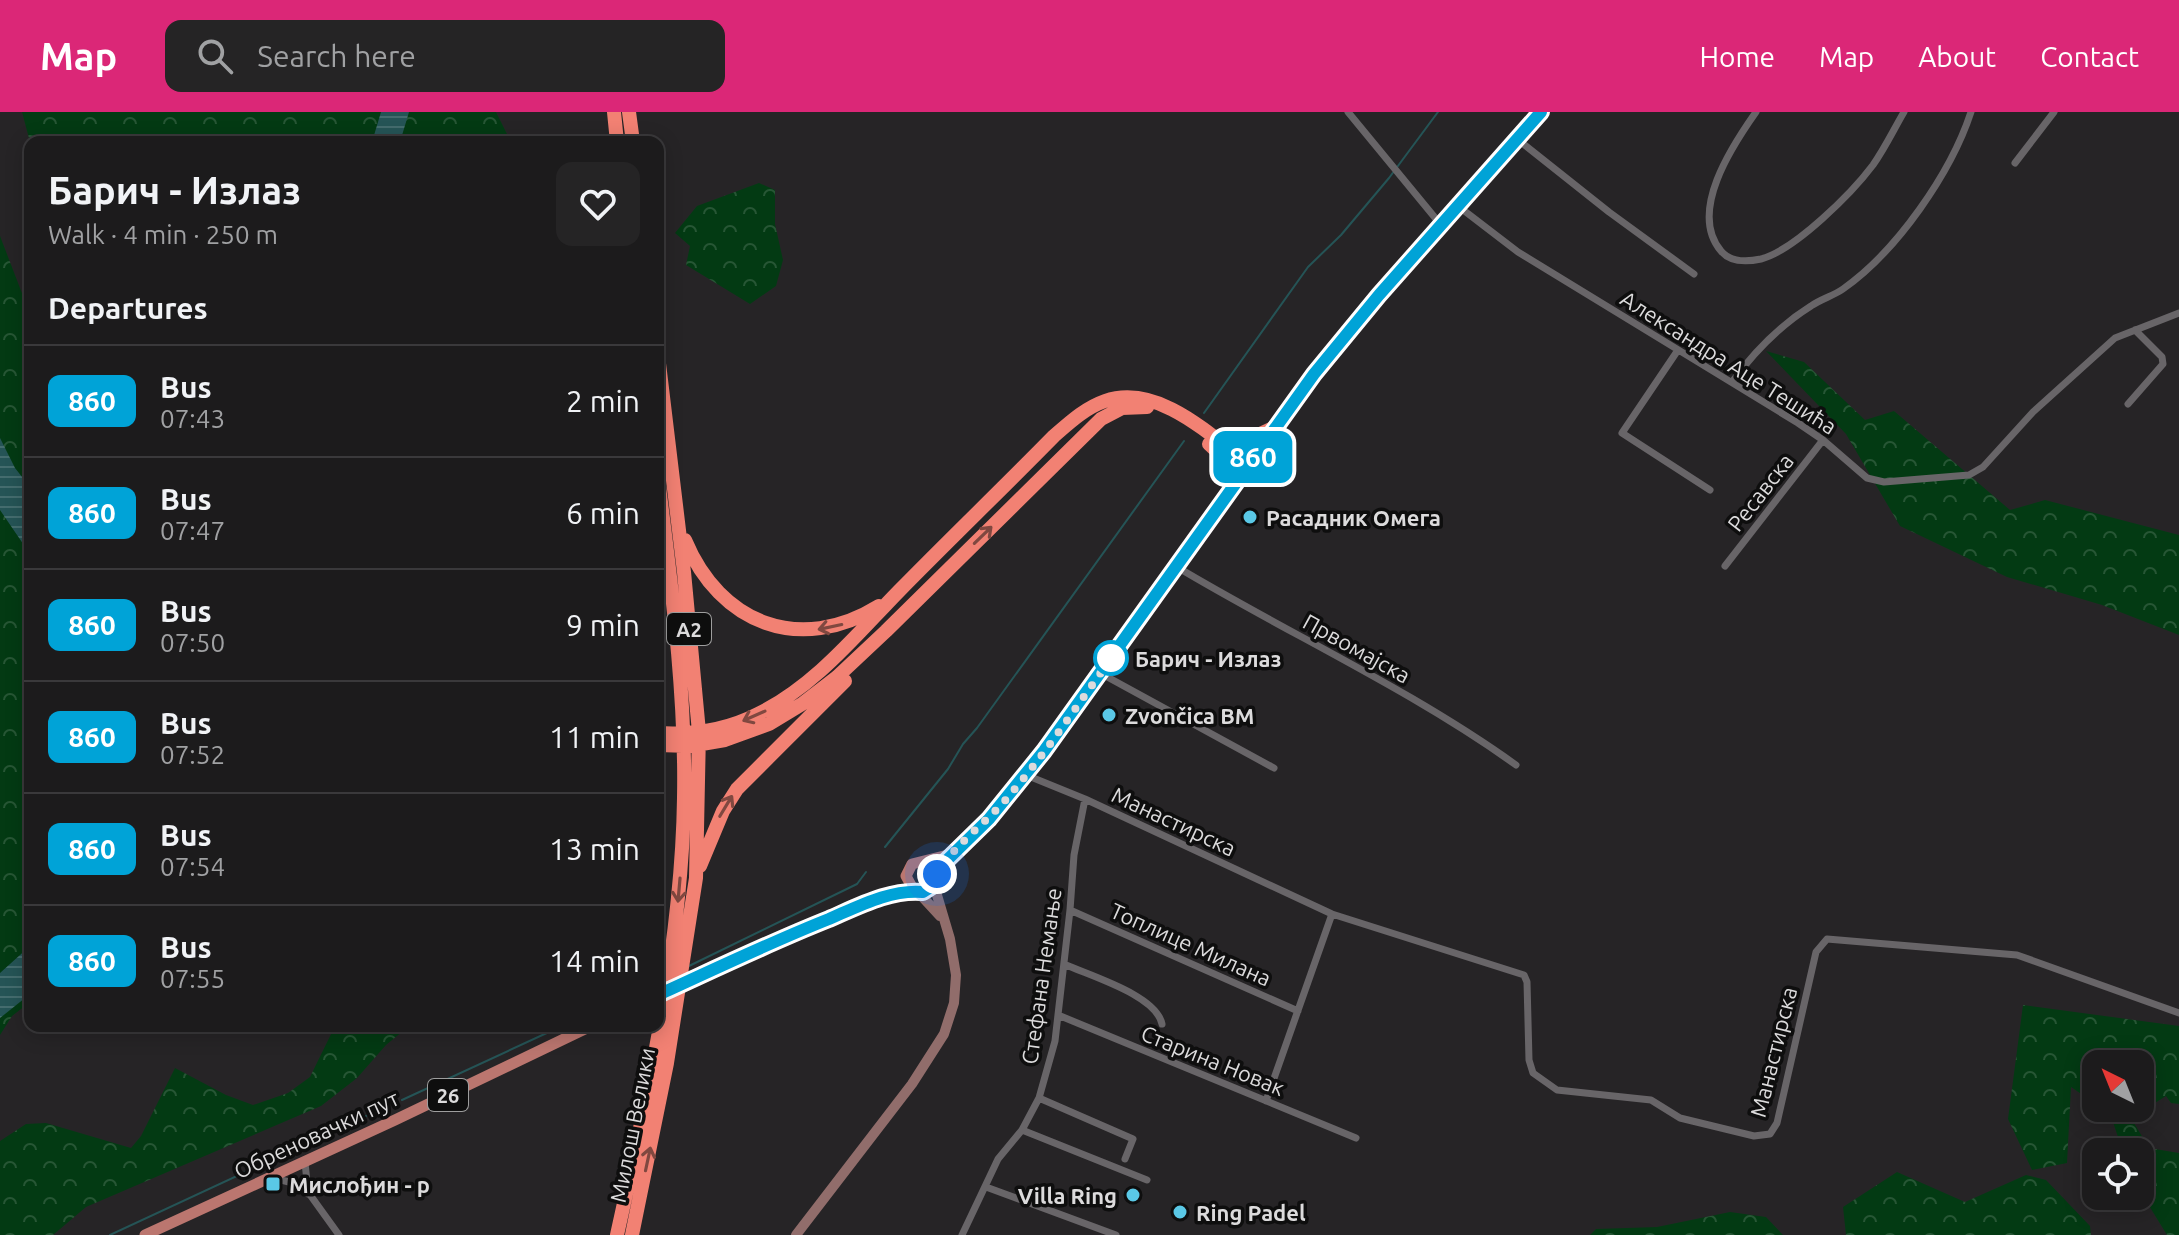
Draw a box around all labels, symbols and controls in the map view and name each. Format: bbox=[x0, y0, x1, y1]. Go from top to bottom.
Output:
search box bbox=[165, 20, 725, 92]
icon: search bbox=[193, 34, 237, 78]
text: Map bbox=[40, 35, 117, 77]
text: Search here bbox=[257, 39, 416, 73]
text: Home bbox=[1700, 41, 1775, 72]
text: Map bbox=[1819, 41, 1874, 72]
text: About bbox=[1918, 41, 1996, 72]
text: Contact bbox=[2040, 41, 2139, 72]
button: heart bbox=[556, 162, 640, 246]
text: Барич - Излаз bbox=[48, 169, 301, 211]
text: Walk · 4 min · 250 m bbox=[48, 220, 278, 249]
street label: Александра Аце Тешића bbox=[1616, 285, 1842, 439]
text: Departures bbox=[48, 291, 208, 325]
text: Bus bbox=[160, 370, 212, 404]
text: 2 min bbox=[566, 384, 640, 418]
text: 860 bbox=[68, 385, 116, 416]
text: 07:43 bbox=[160, 404, 225, 433]
line badge: 860 bbox=[1207, 431, 1299, 483]
text: 860 bbox=[1229, 441, 1277, 472]
street label: Ресавска bbox=[1722, 448, 1798, 536]
text: Bus bbox=[160, 482, 212, 516]
text: 6 min bbox=[566, 496, 640, 530]
text: 860 bbox=[68, 497, 116, 528]
place label: Расадник Омега bbox=[1266, 505, 1441, 530]
marker: Расадник Омега bbox=[1241, 508, 1259, 526]
text: 07:47 bbox=[160, 516, 225, 545]
one-way arrow bbox=[973, 526, 992, 545]
text: Bus bbox=[160, 594, 212, 628]
text: 9 min bbox=[566, 608, 640, 642]
street label: Првомајска bbox=[1299, 608, 1415, 688]
text: 860 bbox=[68, 609, 116, 640]
road number: A2 bbox=[667, 613, 711, 645]
one-way arrow bbox=[817, 620, 843, 635]
text: 07:50 bbox=[160, 628, 225, 657]
marker: Барич - Излаз bbox=[1094, 641, 1128, 675]
place label: Барич - Излаз bbox=[1135, 646, 1281, 671]
place label: Zvončica BM bbox=[1125, 703, 1254, 728]
text: Bus bbox=[160, 706, 212, 740]
marker: Zvončica BM bbox=[1100, 706, 1118, 724]
one-way arrow bbox=[742, 709, 766, 724]
text: 11 min bbox=[549, 720, 640, 754]
text: 860 bbox=[68, 721, 116, 752]
text: 07:52 bbox=[160, 740, 225, 769]
street label: Манастирска bbox=[1108, 781, 1240, 861]
one-way arrow bbox=[718, 795, 734, 818]
text: Bus bbox=[160, 818, 212, 852]
text: 13 min bbox=[549, 832, 640, 866]
text: 860 bbox=[68, 833, 116, 864]
text: 07:54 bbox=[160, 852, 225, 881]
your location bbox=[917, 854, 957, 894]
one-way arrow bbox=[671, 876, 686, 903]
street label: Стефана Немање bbox=[1016, 886, 1066, 1066]
street label: Топлице Милана bbox=[1107, 897, 1275, 991]
text: Bus bbox=[160, 930, 212, 964]
text: 14 min bbox=[549, 944, 640, 978]
text: 860 bbox=[68, 945, 116, 976]
text: 07:55 bbox=[160, 964, 225, 993]
street label: Манастирска bbox=[1745, 984, 1801, 1120]
street label: Старина Новак bbox=[1138, 1020, 1288, 1100]
street label: Милош Велики bbox=[605, 1045, 659, 1205]
north arrow bbox=[2082, 1050, 2154, 1122]
map controls bbox=[2082, 1050, 2154, 1210]
road number: 26 bbox=[428, 1079, 468, 1111]
street label: Обреновачки пут bbox=[230, 1085, 402, 1183]
button: locate bbox=[2082, 1138, 2154, 1210]
one-way arrow bbox=[641, 1146, 656, 1172]
place label: Мислођин - р bbox=[289, 1172, 430, 1197]
marker: Мислођин - р bbox=[264, 1175, 282, 1193]
place label: Villa Ring bbox=[1018, 1183, 1117, 1208]
marker: Villa Ring bbox=[1124, 1186, 1142, 1204]
place label: Ring Padel bbox=[1196, 1200, 1306, 1225]
marker: Ring Padel bbox=[1171, 1203, 1189, 1221]

